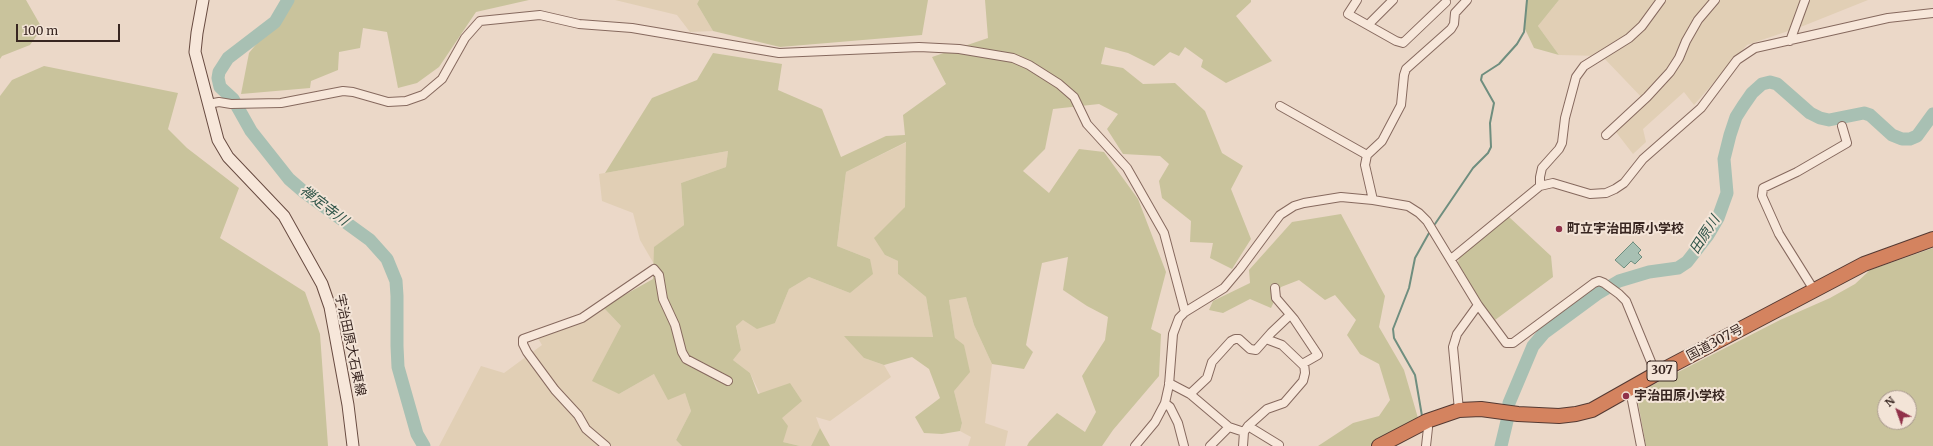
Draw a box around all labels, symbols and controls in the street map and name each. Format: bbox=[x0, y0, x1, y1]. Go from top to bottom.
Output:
scale bar bbox=[18, 16, 122, 42]
text: 100 m bbox=[23, 23, 58, 38]
water label: 禅定寺川 bbox=[297, 182, 351, 230]
water label: 田原川 bbox=[1687, 213, 1723, 257]
place label: 町立宇治田原小学校 bbox=[1567, 221, 1684, 237]
marker: 町立宇治田原小学校 bbox=[1554, 224, 1564, 234]
street label: 宇治田原大石東線 bbox=[332, 293, 368, 397]
street label: 国道307号 bbox=[1684, 322, 1746, 364]
road number: 307 bbox=[1647, 361, 1677, 381]
place label: 宇治田原小学校 bbox=[1634, 388, 1725, 404]
north arrow bbox=[1877, 390, 1917, 430]
marker: 宇治田原小学校 bbox=[1621, 391, 1631, 401]
text: N bbox=[1882, 394, 1898, 410]

